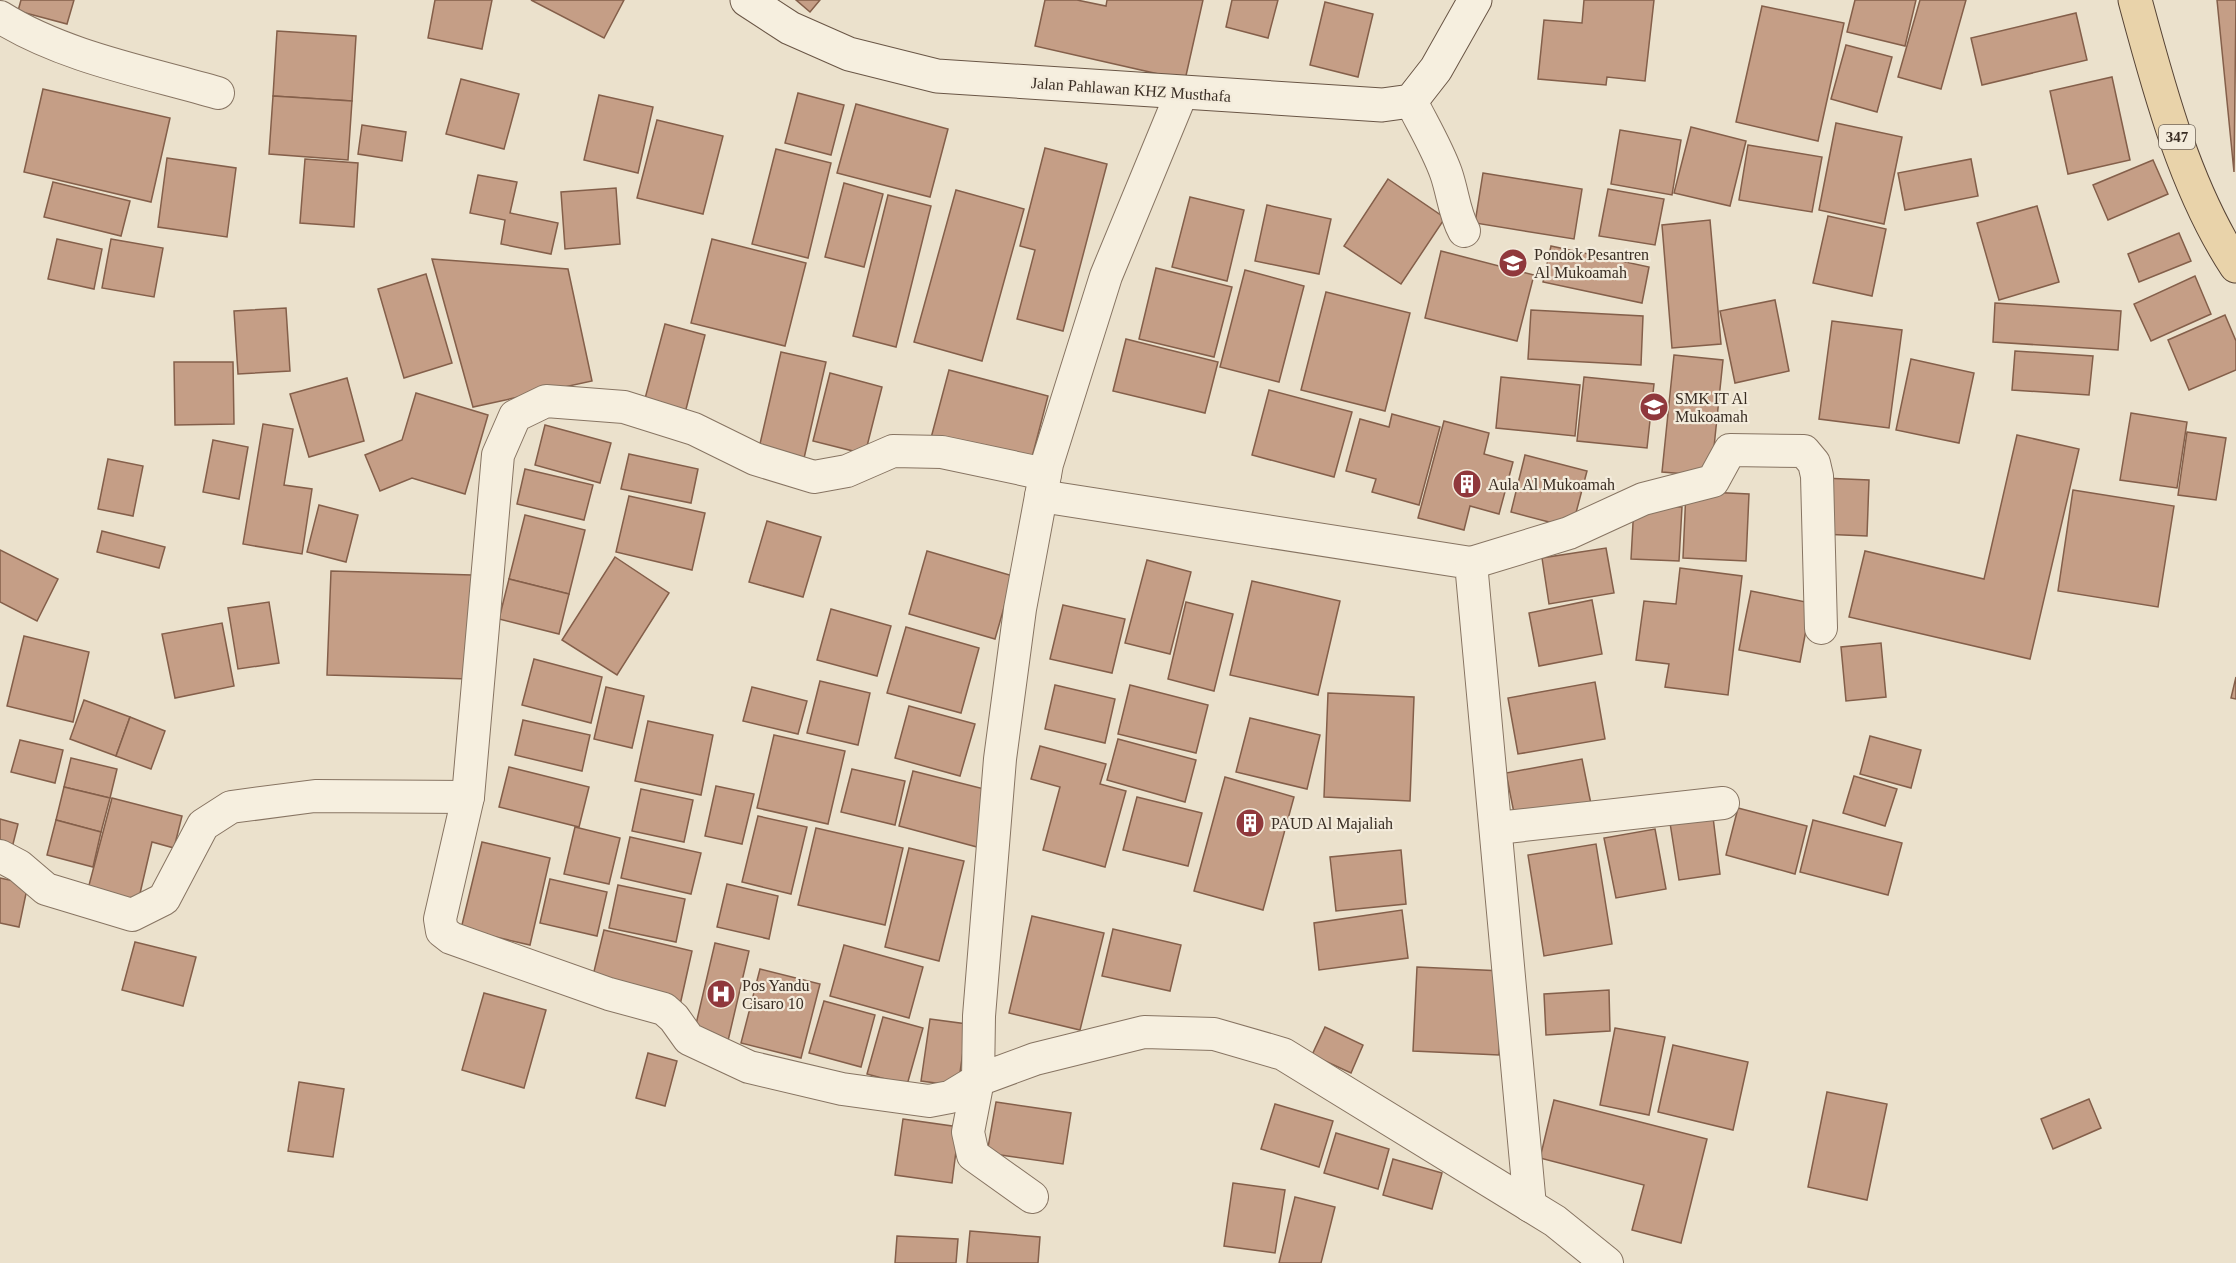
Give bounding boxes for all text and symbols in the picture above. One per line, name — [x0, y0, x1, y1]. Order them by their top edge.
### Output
street label: Jalan Pahlawan KHZ Musthafa — [1030, 74, 1232, 105]
road number: 347 — [2159, 125, 2195, 149]
place label: Pondok Pesantren Al Mukoamah — [1534, 246, 1649, 281]
school or university icon: Pondok Pesantren Al Mukoamah — [1497, 247, 1529, 279]
place label: SMK IT Al Mukoamah — [1675, 390, 1748, 425]
school or university icon: SMK IT Al Mukoamah — [1638, 391, 1670, 423]
building icon: Aula Al Mukoamah — [1451, 468, 1483, 500]
place label: Aula Al Mukoamah — [1488, 476, 1615, 493]
building icon: PAUD Al Majaliah — [1234, 807, 1266, 839]
place label: PAUD Al Majaliah — [1271, 815, 1393, 833]
place label: Pos Yandu Cisaro 10 — [742, 977, 810, 1012]
hospital icon: Pos Yandu Cisaro 10 — [705, 978, 737, 1010]

